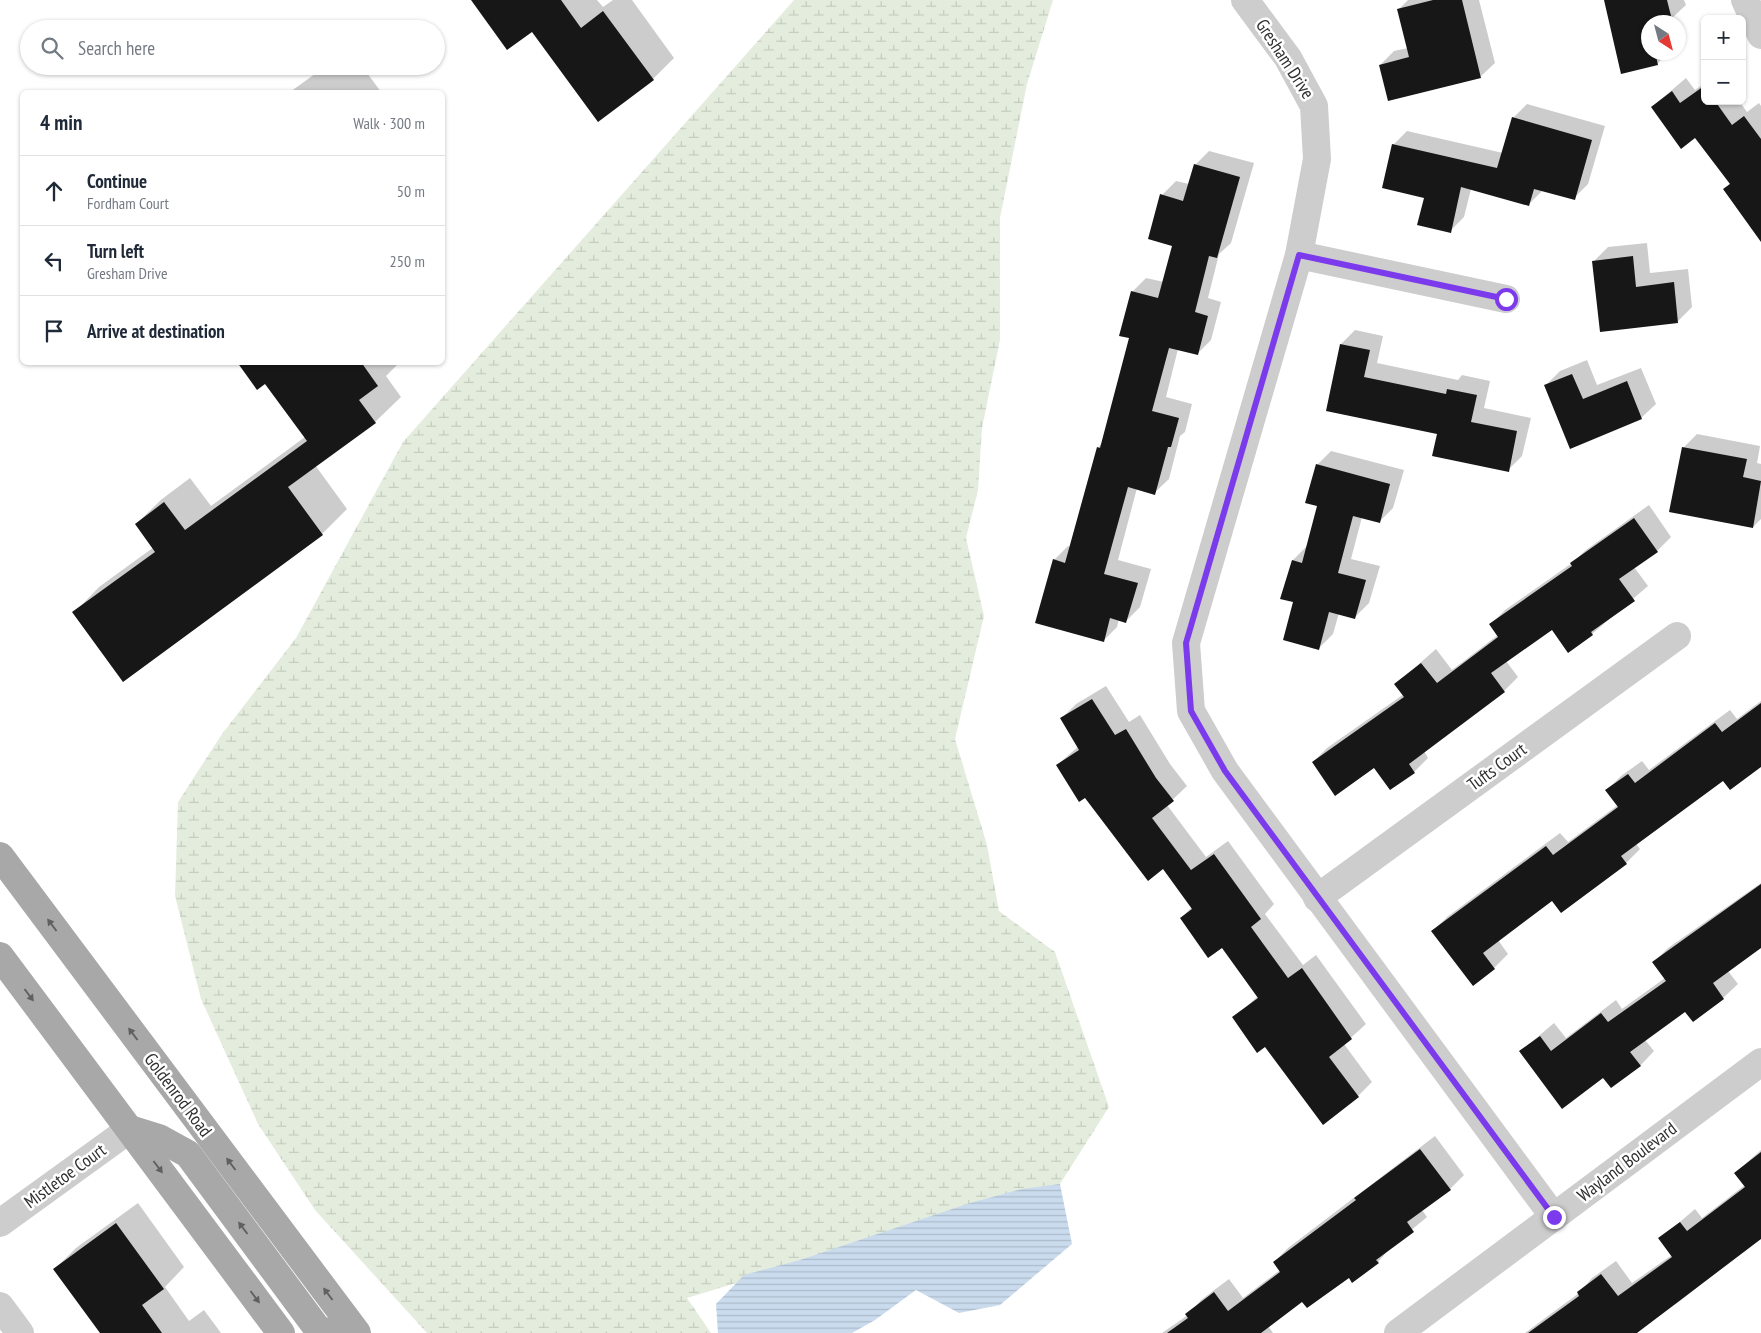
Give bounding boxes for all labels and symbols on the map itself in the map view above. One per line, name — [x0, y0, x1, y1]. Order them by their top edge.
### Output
street label: Gresham Drive — [1251, 14, 1320, 103]
north arrow — [1641, 15, 1686, 60]
route start — [1495, 288, 1518, 311]
street label: Tufts Court — [1463, 738, 1531, 796]
one-way arrow — [46, 919, 57, 932]
one-way arrow — [24, 988, 34, 1002]
one-way arrow — [128, 1027, 138, 1041]
street label: Goldenrod Road — [139, 1048, 217, 1141]
street label: Wayland Boulevard — [1572, 1117, 1681, 1206]
street label: Mistletoe Court — [19, 1138, 110, 1213]
one-way arrow — [225, 1158, 236, 1171]
one-way arrow — [153, 1160, 163, 1174]
route end — [1543, 1206, 1566, 1229]
one-way arrow — [237, 1222, 248, 1235]
one-way arrow — [323, 1287, 333, 1301]
one-way arrow — [250, 1291, 260, 1304]

